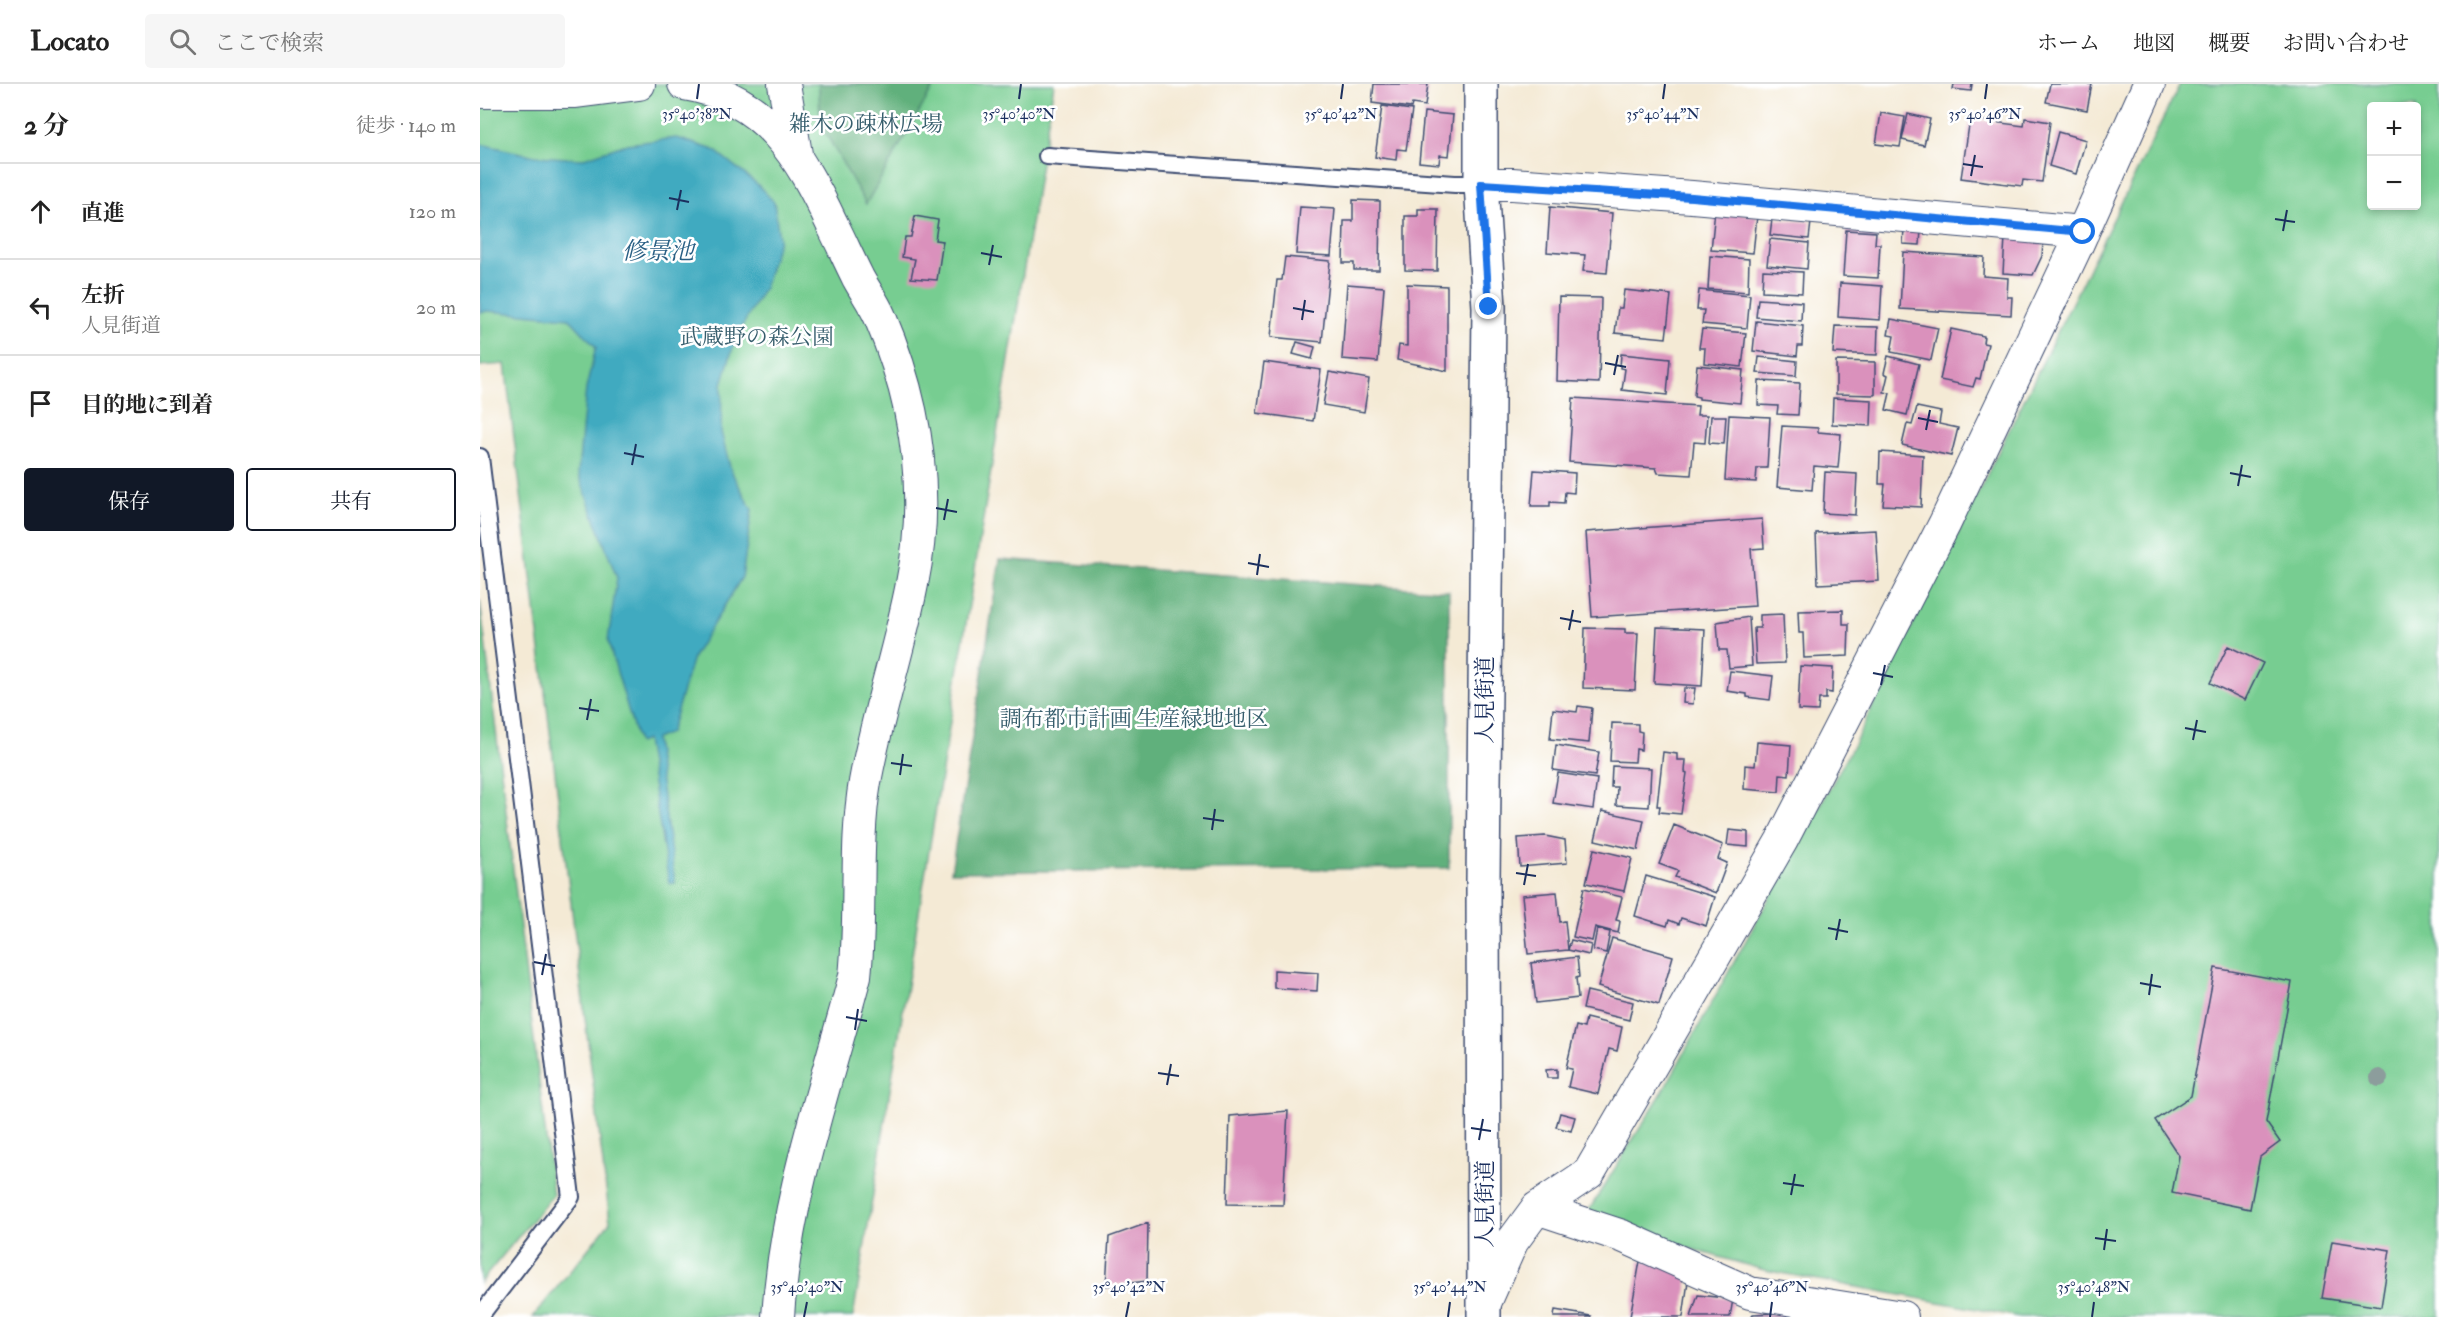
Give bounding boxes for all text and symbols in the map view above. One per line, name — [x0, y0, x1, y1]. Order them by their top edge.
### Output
search box — [145, 14, 565, 68]
text: Locato — [30, 24, 109, 59]
icon: search — [166, 25, 199, 58]
text: ここで検索 — [214, 29, 324, 57]
text: ホーム — [2037, 30, 2100, 57]
text: 地図 — [2133, 30, 2175, 57]
text: 概要 — [2208, 30, 2250, 57]
text: お問い合わせ — [2283, 30, 2409, 57]
map controls — [2367, 102, 2421, 210]
button: + — [2367, 102, 2421, 156]
text: 35°40'38"N — [662, 105, 733, 124]
text: 35°40'40"N — [982, 105, 1056, 124]
text: 35°40'42"N — [1305, 105, 1378, 124]
text: 35°40'44"N — [1626, 105, 1700, 124]
text: 35°40'46"N — [1949, 105, 2022, 124]
text: 2 分 — [24, 110, 69, 142]
park label: 雑木の疎林広場 — [789, 110, 943, 138]
text: 徒歩 · 140 m — [356, 113, 456, 138]
button: − — [2367, 156, 2421, 210]
icon: ahead — [24, 195, 57, 228]
text: 直進 — [81, 199, 125, 227]
text: 120 m — [409, 199, 456, 224]
route start — [2069, 218, 2095, 244]
water label: 修景池 — [622, 236, 697, 267]
text: 左折 — [81, 281, 125, 309]
icon: left — [24, 291, 57, 324]
route end — [1475, 293, 1501, 319]
text: 20 m — [416, 295, 456, 320]
text: 人見街道 — [81, 313, 161, 338]
park label: 武蔵野の森公園 — [680, 323, 834, 351]
icon: arrive — [24, 387, 57, 420]
text: 目的地に到着 — [81, 391, 213, 419]
button: 保存 — [24, 468, 234, 531]
button: 共有 — [246, 468, 456, 531]
street label: 人見街道 — [1471, 656, 1499, 744]
park label: 調布都市計画 生産緑地地区 — [1000, 705, 1268, 733]
street label: 人見街道 — [1471, 1160, 1499, 1248]
text: 35°40'40"N — [770, 1278, 844, 1297]
text: 35°40'42"N — [1093, 1278, 1166, 1297]
text: 35°40'44"N — [1413, 1278, 1487, 1297]
text: 35°40'46"N — [1736, 1278, 1809, 1297]
text: 35°40'48"N — [2058, 1278, 2131, 1297]

